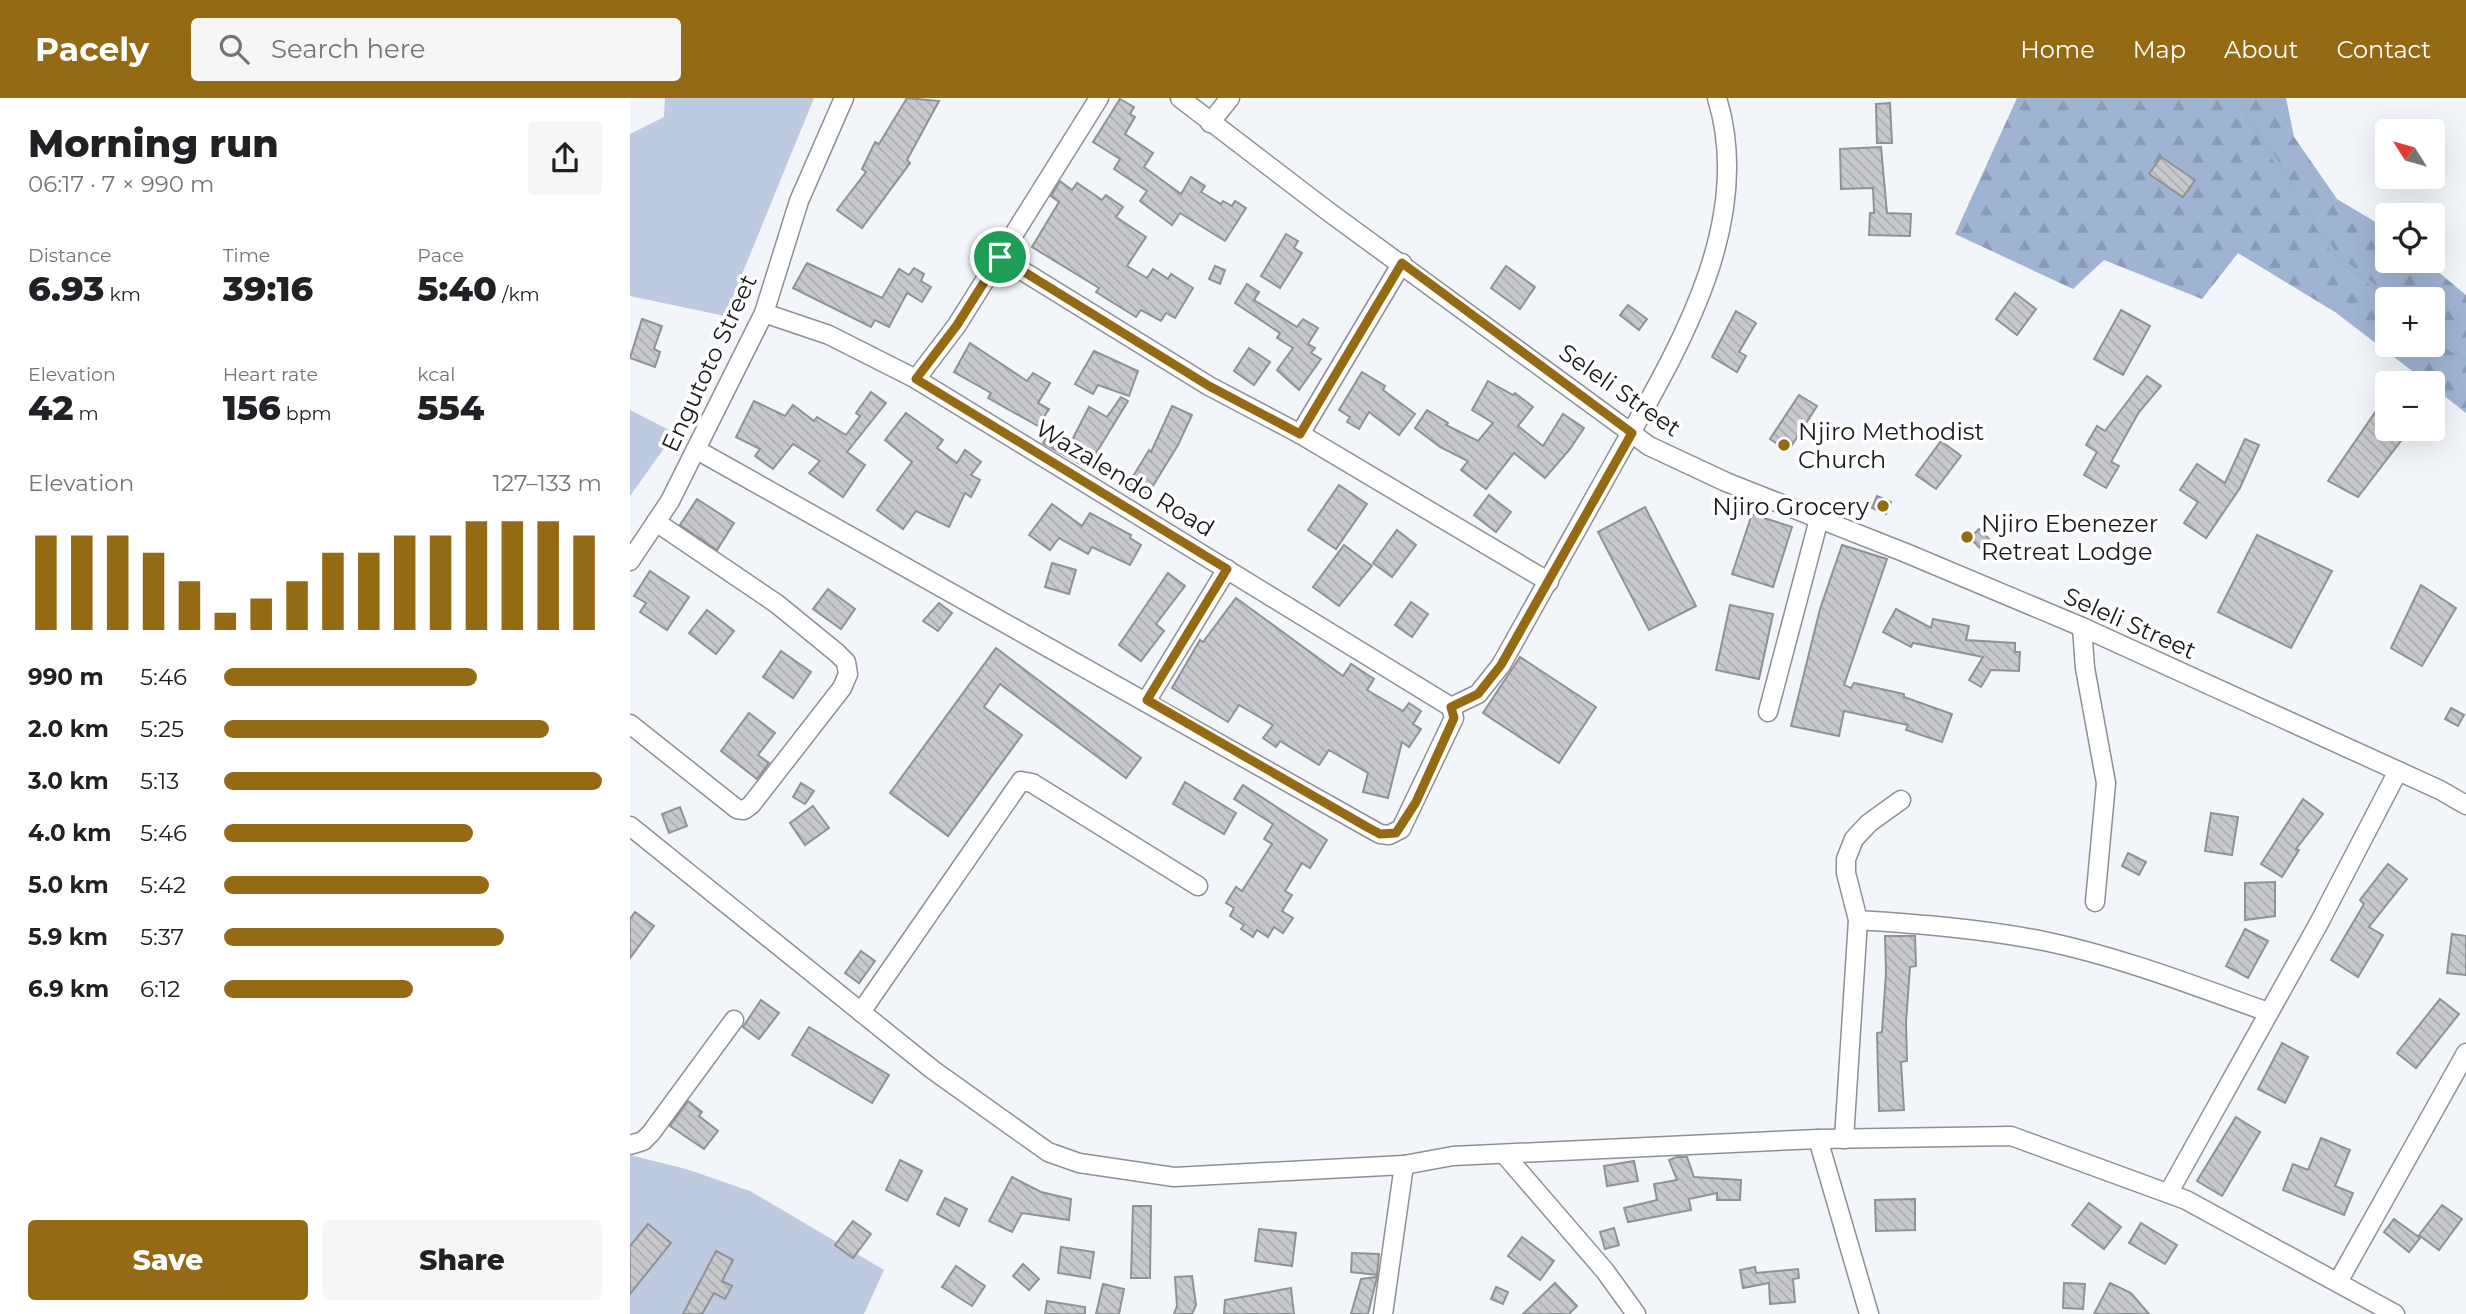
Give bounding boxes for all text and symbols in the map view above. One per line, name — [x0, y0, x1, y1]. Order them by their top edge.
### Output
search box — [191, 18, 681, 81]
text: Pacely — [35, 29, 149, 69]
icon: search — [215, 30, 253, 68]
text: Search here — [271, 33, 426, 65]
text: Home — [2020, 35, 2095, 64]
text: Map — [2133, 35, 2186, 64]
text: About — [2224, 35, 2298, 64]
text: Contact — [2336, 35, 2431, 64]
north arrow — [2375, 119, 2445, 189]
map controls — [2375, 119, 2445, 441]
text: Morning run — [28, 120, 279, 167]
button: share — [528, 121, 602, 195]
text: 06:17 · 7 × 990 m — [28, 170, 214, 198]
button: locate — [2375, 203, 2445, 273]
pin — [970, 227, 1030, 287]
icon: arrive — [981, 238, 1019, 276]
text: Distance — [28, 244, 111, 267]
text: Time — [223, 244, 270, 267]
text: Pace — [417, 244, 464, 267]
text: 6.93 — [28, 267, 104, 310]
text: 39:16 — [223, 267, 313, 310]
text: 5:40 — [417, 267, 497, 310]
street label: Engutoto Street — [655, 269, 763, 456]
text: km — [104, 283, 141, 306]
text: /km — [497, 283, 540, 306]
button: + — [2375, 287, 2445, 357]
street label: Seleli Street — [1554, 337, 1687, 443]
text: Elevation — [28, 363, 116, 386]
text: Heart rate — [223, 363, 318, 386]
text: kcal — [417, 363, 455, 386]
button: − — [2375, 371, 2445, 441]
text: 42 — [28, 386, 73, 429]
text: 156 — [223, 386, 281, 429]
text: 554 — [417, 386, 484, 429]
text: m — [73, 402, 99, 425]
text: bpm — [281, 402, 332, 425]
street label: Wazalendo Road — [1030, 413, 1220, 543]
place label: Njiro Methodist Church — [1798, 417, 1985, 474]
marker: Njiro Methodist Church — [1776, 437, 1792, 453]
text: Elevation — [28, 469, 134, 497]
text: 127–133 m — [493, 469, 602, 497]
place label: Njiro Grocery — [1712, 492, 1869, 521]
marker: Njiro Grocery — [1875, 498, 1891, 514]
place label: Njiro Ebenezer Retreat Lodge — [1981, 509, 2158, 566]
marker: Njiro Ebenezer Retreat Lodge — [1959, 529, 1975, 545]
street label: Seleli Street — [2059, 581, 2201, 665]
text: 990 m — [28, 663, 104, 691]
text: 5:46 — [140, 663, 187, 691]
text: 2.0 km — [28, 715, 109, 743]
text: 5:25 — [140, 715, 184, 743]
text: 3.0 km — [28, 767, 109, 795]
text: 5:13 — [140, 767, 179, 795]
text: 4.0 km — [28, 819, 111, 847]
text: 5:46 — [140, 819, 187, 847]
text: 5.0 km — [28, 871, 109, 899]
text: 5:42 — [140, 871, 186, 899]
text: 5.9 km — [28, 923, 108, 951]
text: 5:37 — [140, 923, 184, 951]
text: 6.9 km — [28, 975, 109, 1003]
text: 6:12 — [140, 975, 180, 1003]
button: Save — [28, 1220, 308, 1300]
button: Share — [322, 1220, 602, 1300]

